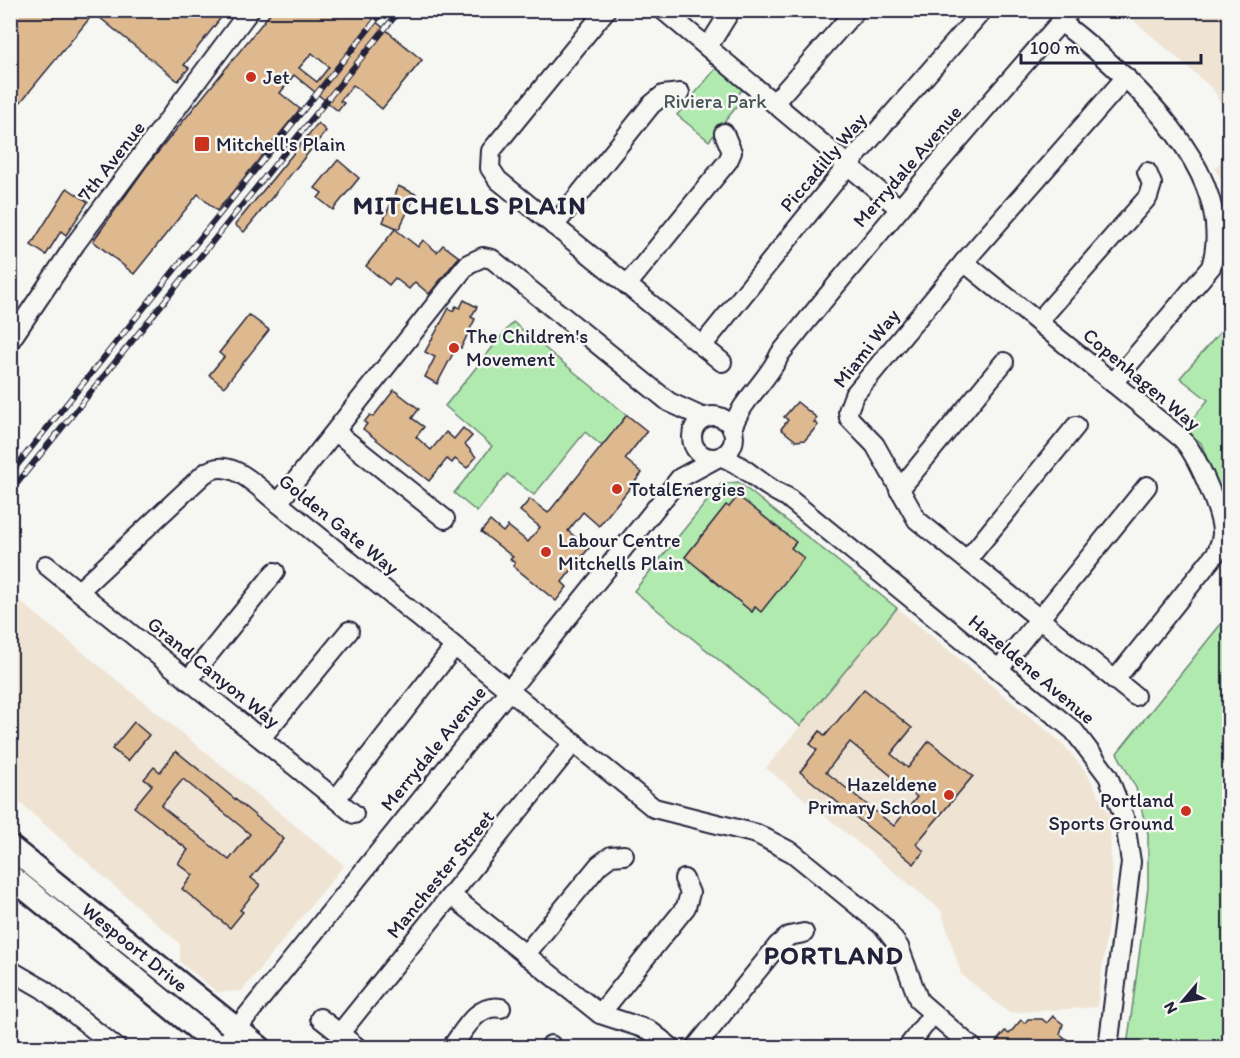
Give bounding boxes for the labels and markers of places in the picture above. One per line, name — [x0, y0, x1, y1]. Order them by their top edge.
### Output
place label: Jet — [263, 65, 290, 89]
marker: Jet — [244, 70, 258, 84]
place label: Mitchell's Plain — [216, 132, 346, 156]
marker: Mitchell's Plain — [193, 135, 211, 153]
place label: The Children's Movement — [466, 324, 588, 371]
marker: The Children's Movement — [447, 341, 461, 355]
place label: TotalEnergies — [629, 477, 745, 501]
marker: TotalEnergies — [610, 482, 624, 496]
place label: Labour Centre Mitchells Plain — [558, 528, 684, 575]
marker: Labour Centre Mitchells Plain — [539, 545, 553, 559]
place label: Hazeldene Primary School — [808, 772, 937, 819]
marker: Hazeldene Primary School — [942, 788, 956, 802]
place label: Portland Sports Ground — [1049, 788, 1174, 835]
marker: Portland Sports Ground — [1179, 804, 1193, 818]

